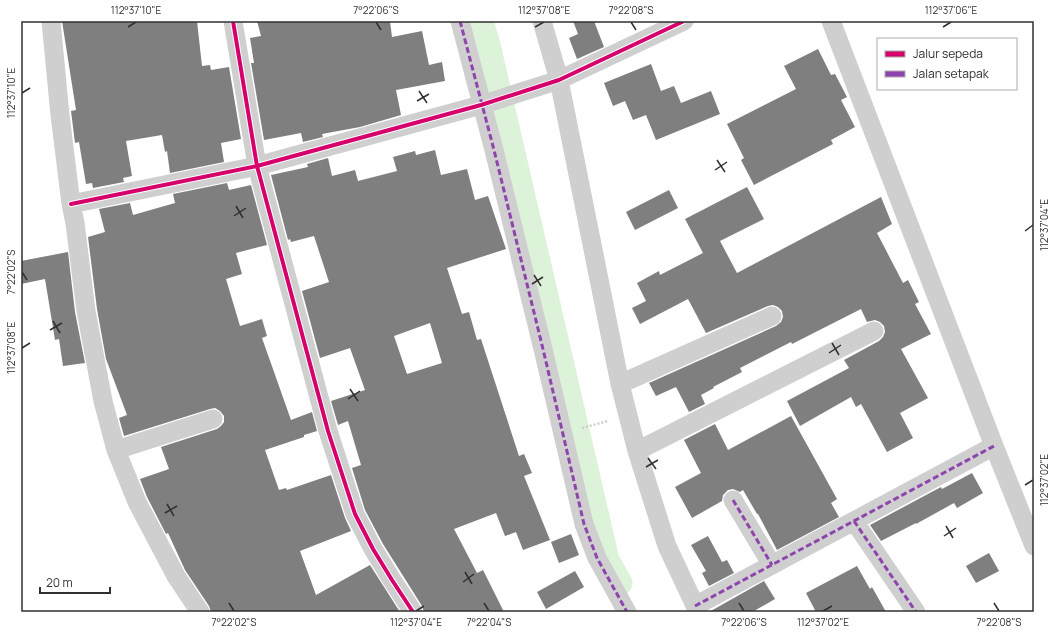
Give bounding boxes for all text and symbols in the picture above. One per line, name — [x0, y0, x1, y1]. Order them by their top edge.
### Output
text: 112°37'10"E — [111, 3, 161, 17]
text: 7°22'06"S — [353, 3, 399, 17]
text: 112°37'08"E — [518, 3, 570, 17]
text: 7°22'08"S — [608, 3, 654, 17]
text: 112°37'06"E — [925, 3, 978, 17]
legend — [877, 38, 1017, 90]
text: Jalur sepeda — [913, 45, 983, 62]
text: Jalan setapak — [913, 65, 990, 82]
text: 112°37'10"E — [4, 68, 18, 118]
text: 112°37'04"E — [1037, 199, 1051, 251]
text: 7°22'02"S — [4, 250, 18, 294]
text: 112°37'08"E — [4, 322, 18, 374]
text: 112°37'02"E — [1037, 454, 1051, 506]
scale bar — [40, 569, 110, 595]
text: 20 m — [46, 574, 73, 591]
text: 7°22'02"S — [212, 615, 256, 629]
text: 112°37'04"E — [390, 615, 442, 629]
text: 7°22'04"S — [467, 615, 511, 629]
text: 7°22'06"S — [721, 615, 767, 629]
text: 112°37'02"E — [797, 615, 849, 629]
text: 7°22'08"S — [976, 615, 1022, 629]

